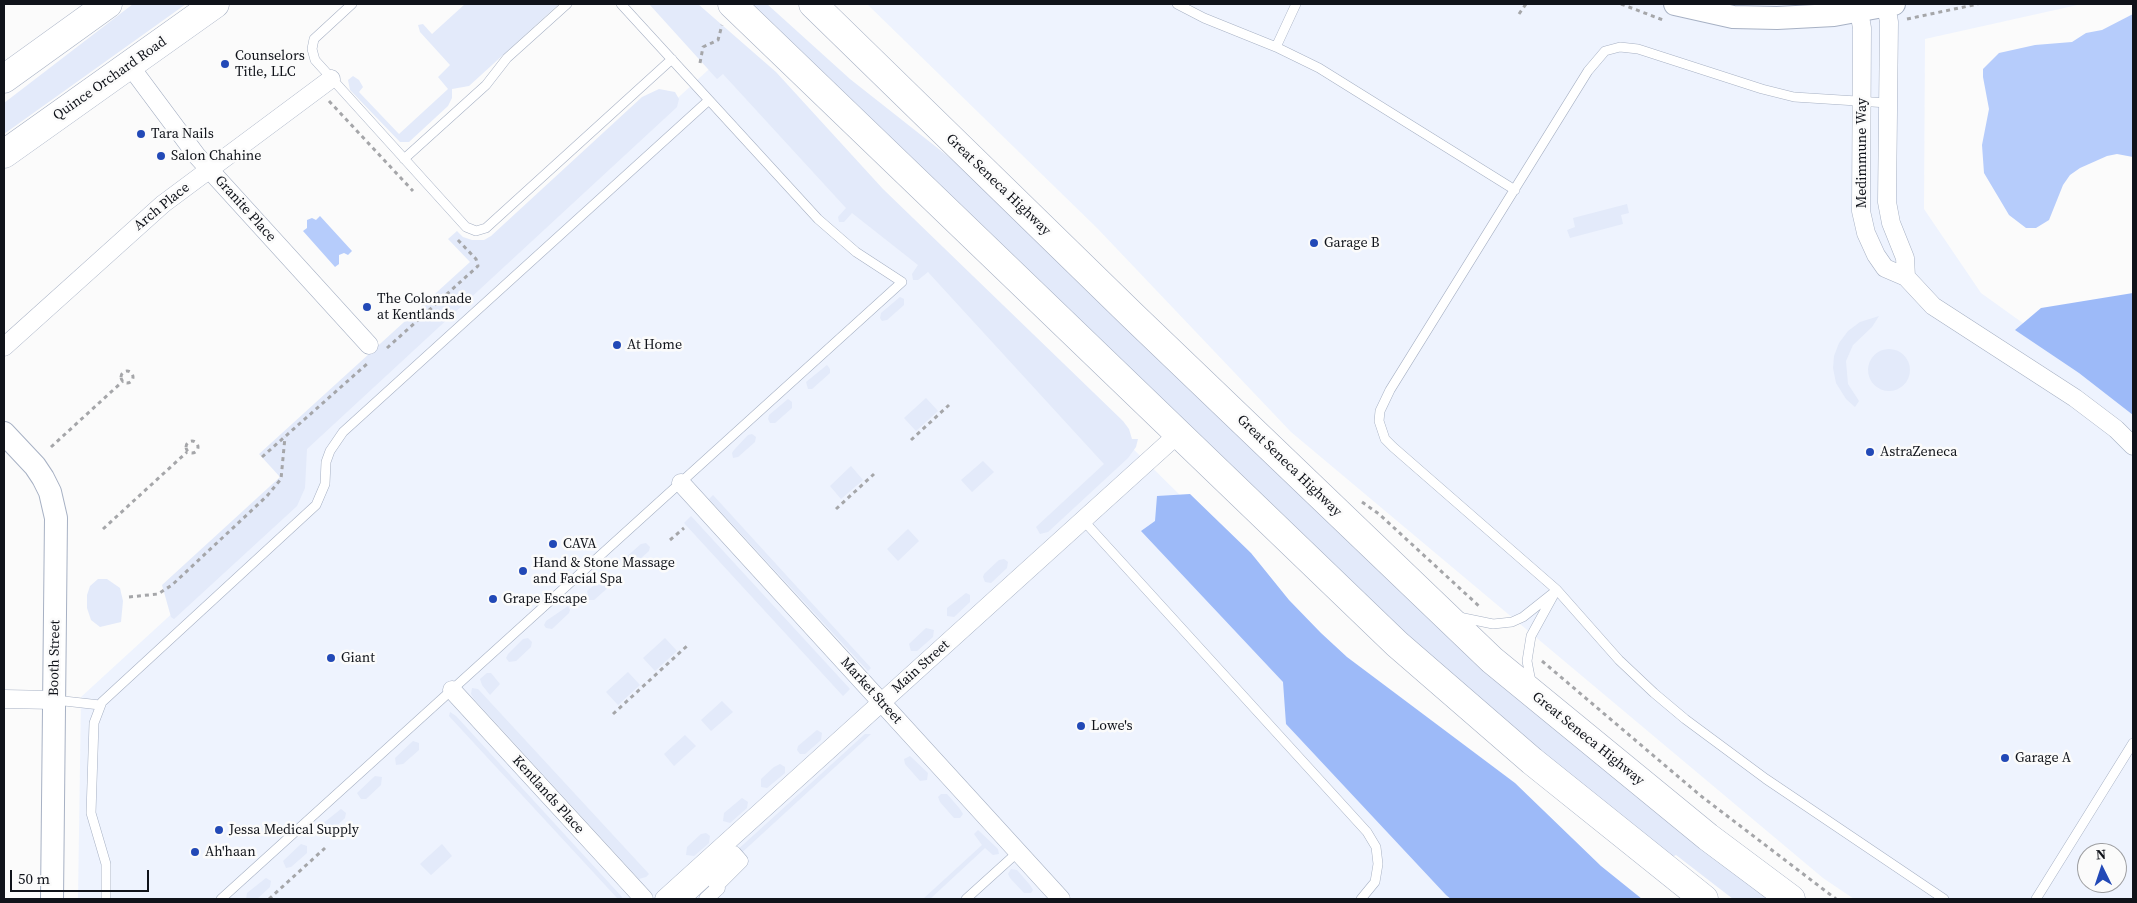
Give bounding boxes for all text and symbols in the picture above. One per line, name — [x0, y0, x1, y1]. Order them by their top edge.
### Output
street label: Quince Orchard Road — [50, 34, 170, 124]
place label: Counselors Title, LLC — [235, 48, 305, 80]
marker: Counselors Title, LLC — [219, 58, 231, 70]
street label: Medimmune Way — [1854, 98, 1870, 208]
place label: Tara Nails — [151, 126, 214, 142]
marker: Tara Nails — [135, 128, 147, 140]
street label: Great Seneca Highway — [942, 131, 1054, 239]
place label: Salon Chahine — [171, 148, 261, 164]
marker: Salon Chahine — [155, 150, 167, 162]
street label: Granite Place — [211, 172, 279, 246]
street label: Arch Place — [131, 179, 193, 235]
place label: Garage B — [1324, 235, 1380, 251]
marker: Garage B — [1308, 237, 1320, 249]
place label: The Colonnade at Kentlands — [377, 291, 472, 324]
marker: The Colonnade at Kentlands — [361, 301, 373, 313]
place label: At Home — [627, 337, 682, 353]
marker: At Home — [611, 339, 623, 351]
street label: Great Seneca Highway — [1233, 412, 1345, 520]
place label: AstraZeneca — [1880, 444, 1957, 460]
marker: AstraZeneca — [1864, 446, 1876, 458]
place label: CAVA — [563, 536, 597, 552]
marker: CAVA — [547, 538, 559, 550]
place label: Hand & Stone Massage and Facial Spa — [533, 555, 675, 588]
marker: Hand & Stone Massage and Facial Spa — [517, 565, 529, 577]
place label: Grape Escape — [503, 591, 587, 607]
marker: Grape Escape — [487, 593, 499, 605]
street label: Booth Street — [46, 620, 64, 696]
street label: Main Street — [889, 637, 953, 697]
place label: Giant — [341, 650, 375, 666]
marker: Giant — [325, 652, 337, 664]
street label: Market Street — [837, 654, 905, 728]
street label: Great Seneca Highway — [1529, 689, 1647, 789]
place label: Lowe's — [1091, 718, 1133, 734]
marker: Lowe's — [1075, 720, 1087, 732]
place label: Garage A — [2015, 750, 2071, 766]
street label: Kentlands Place — [509, 752, 587, 838]
marker: Garage A — [1999, 752, 2011, 764]
place label: Jessa Medical Supply — [229, 822, 359, 838]
marker: Jessa Medical Supply — [213, 824, 225, 836]
north arrow — [2077, 843, 2127, 893]
place label: Ah'haan — [205, 844, 256, 860]
text: N — [2095, 844, 2107, 864]
marker: Ah'haan — [189, 846, 201, 858]
scale bar — [12, 860, 151, 892]
text: 50 m — [18, 868, 50, 889]

